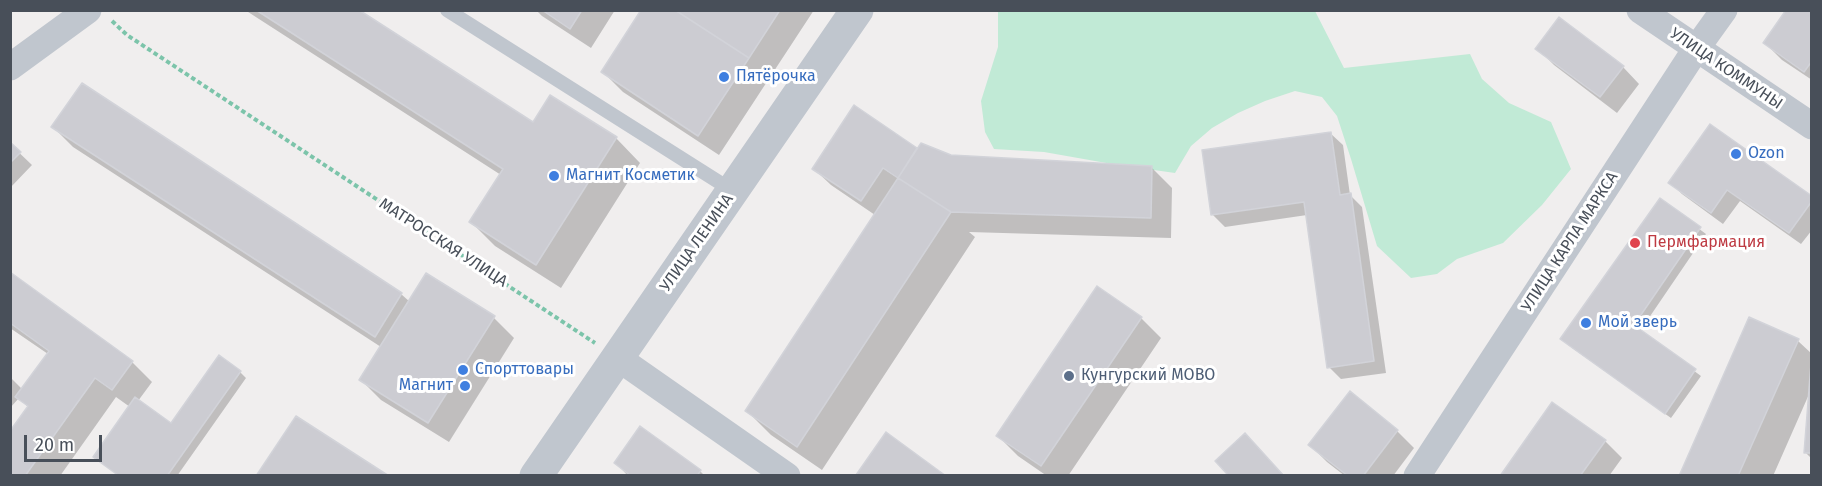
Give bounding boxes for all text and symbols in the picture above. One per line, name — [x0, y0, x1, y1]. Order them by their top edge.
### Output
street label: УЛИЦА КОММУНЫ — [1666, 24, 1786, 114]
place label: Пятёрочка — [736, 67, 816, 87]
marker: Пятёрочка — [717, 70, 731, 84]
place label: Ozon — [1748, 144, 1785, 164]
marker: Ozon — [1729, 147, 1743, 161]
place label: Магнит Косметик — [566, 166, 695, 186]
street label: УЛИЦА КАРЛА МАРКСА — [1518, 168, 1622, 316]
marker: Магнит Косметик — [547, 169, 561, 183]
street label: УЛИЦА ЛЕНИНА — [656, 190, 738, 296]
street label: МАТРОССКАЯ УЛИЦА — [375, 194, 511, 292]
place label: Пермфармация — [1647, 233, 1765, 253]
marker: Пермфармация — [1628, 236, 1642, 250]
place label: Мой зверь — [1598, 313, 1677, 333]
marker: Мой зверь — [1579, 316, 1593, 330]
place label: Спорттовары — [475, 360, 574, 380]
marker: Спорттовары — [456, 363, 470, 377]
place label: Кунгурский МОВО — [1081, 366, 1215, 386]
marker: Кунгурский МОВО — [1062, 369, 1076, 383]
place label: Магнит — [399, 376, 453, 396]
marker: Магнит — [458, 379, 472, 393]
scale bar — [27, 423, 105, 461]
text: 20 m — [35, 434, 74, 456]

